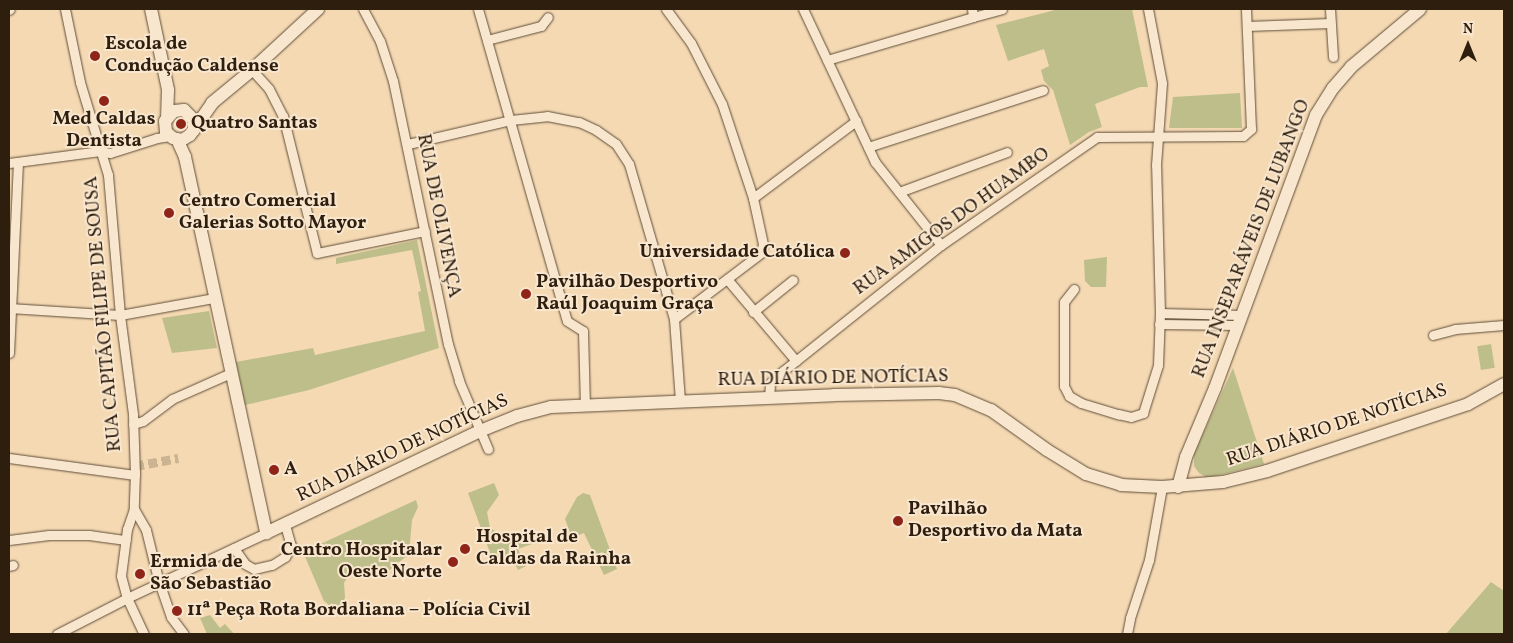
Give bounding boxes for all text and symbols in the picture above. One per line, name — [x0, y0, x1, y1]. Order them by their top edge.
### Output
north arrow — [1443, 20, 1493, 70]
text: N — [1463, 20, 1473, 39]
place label: Escola de Condução Caldense — [105, 34, 279, 78]
marker: Escola de Condução Caldense — [89, 50, 101, 62]
marker: Med Caldas Dentista — [98, 95, 110, 107]
street label: RUA INSEPARÁVEIS DE LUBANGO — [1188, 97, 1316, 381]
place label: Med Caldas Dentista — [53, 109, 155, 153]
place label: Quatro Santas — [191, 113, 317, 135]
marker: Quatro Santas — [175, 118, 187, 130]
street label: RUA DE OLIVENÇA — [411, 132, 465, 300]
street label: RUA AMIGOS DO HUAMBO — [850, 143, 1054, 301]
street label: RUA CAPITÃO FILIPE DE SOUSA — [81, 175, 127, 453]
place label: Centro Comercial Galerias Sotto Mayor — [179, 191, 366, 235]
marker: Centro Comercial Galerias Sotto Mayor — [163, 207, 175, 219]
place label: Universidade Católica — [639, 242, 835, 264]
marker: Universidade Católica — [839, 247, 851, 259]
place label: Pavilhão Desportivo Raúl Joaquim Graça — [536, 272, 718, 316]
marker: Pavilhão Desportivo Raúl Joaquim Graça — [520, 288, 532, 300]
street label: RUA DIÁRIO DE NOTÍCIAS — [717, 366, 949, 392]
street label: RUA DIÁRIO DE NOTÍCIAS — [1224, 379, 1450, 473]
street label: RUA DIÁRIO DE NOTÍCIAS — [294, 390, 512, 508]
place label: A — [284, 459, 298, 481]
marker: A — [268, 464, 280, 476]
place label: Pavilhão Desportivo da Mata — [908, 499, 1083, 543]
marker: Pavilhão Desportivo da Mata — [892, 515, 904, 527]
place label: Hospital de Caldas da Rainha — [476, 527, 631, 571]
place label: Centro Hospitalar Oeste Norte — [281, 540, 442, 584]
marker: Hospital de Caldas da Rainha — [458, 542, 472, 556]
place label: Ermida de São Sebastião — [150, 552, 271, 596]
marker: Centro Hospitalar Oeste Norte — [446, 555, 460, 569]
marker: Ermida de São Sebastião — [134, 568, 146, 580]
place label: 11ª Peça Rota Bordaliana – Polícia Civil — [187, 600, 531, 622]
marker: 11ª Peça Rota Bordaliana – Polícia Civil — [171, 605, 183, 617]

